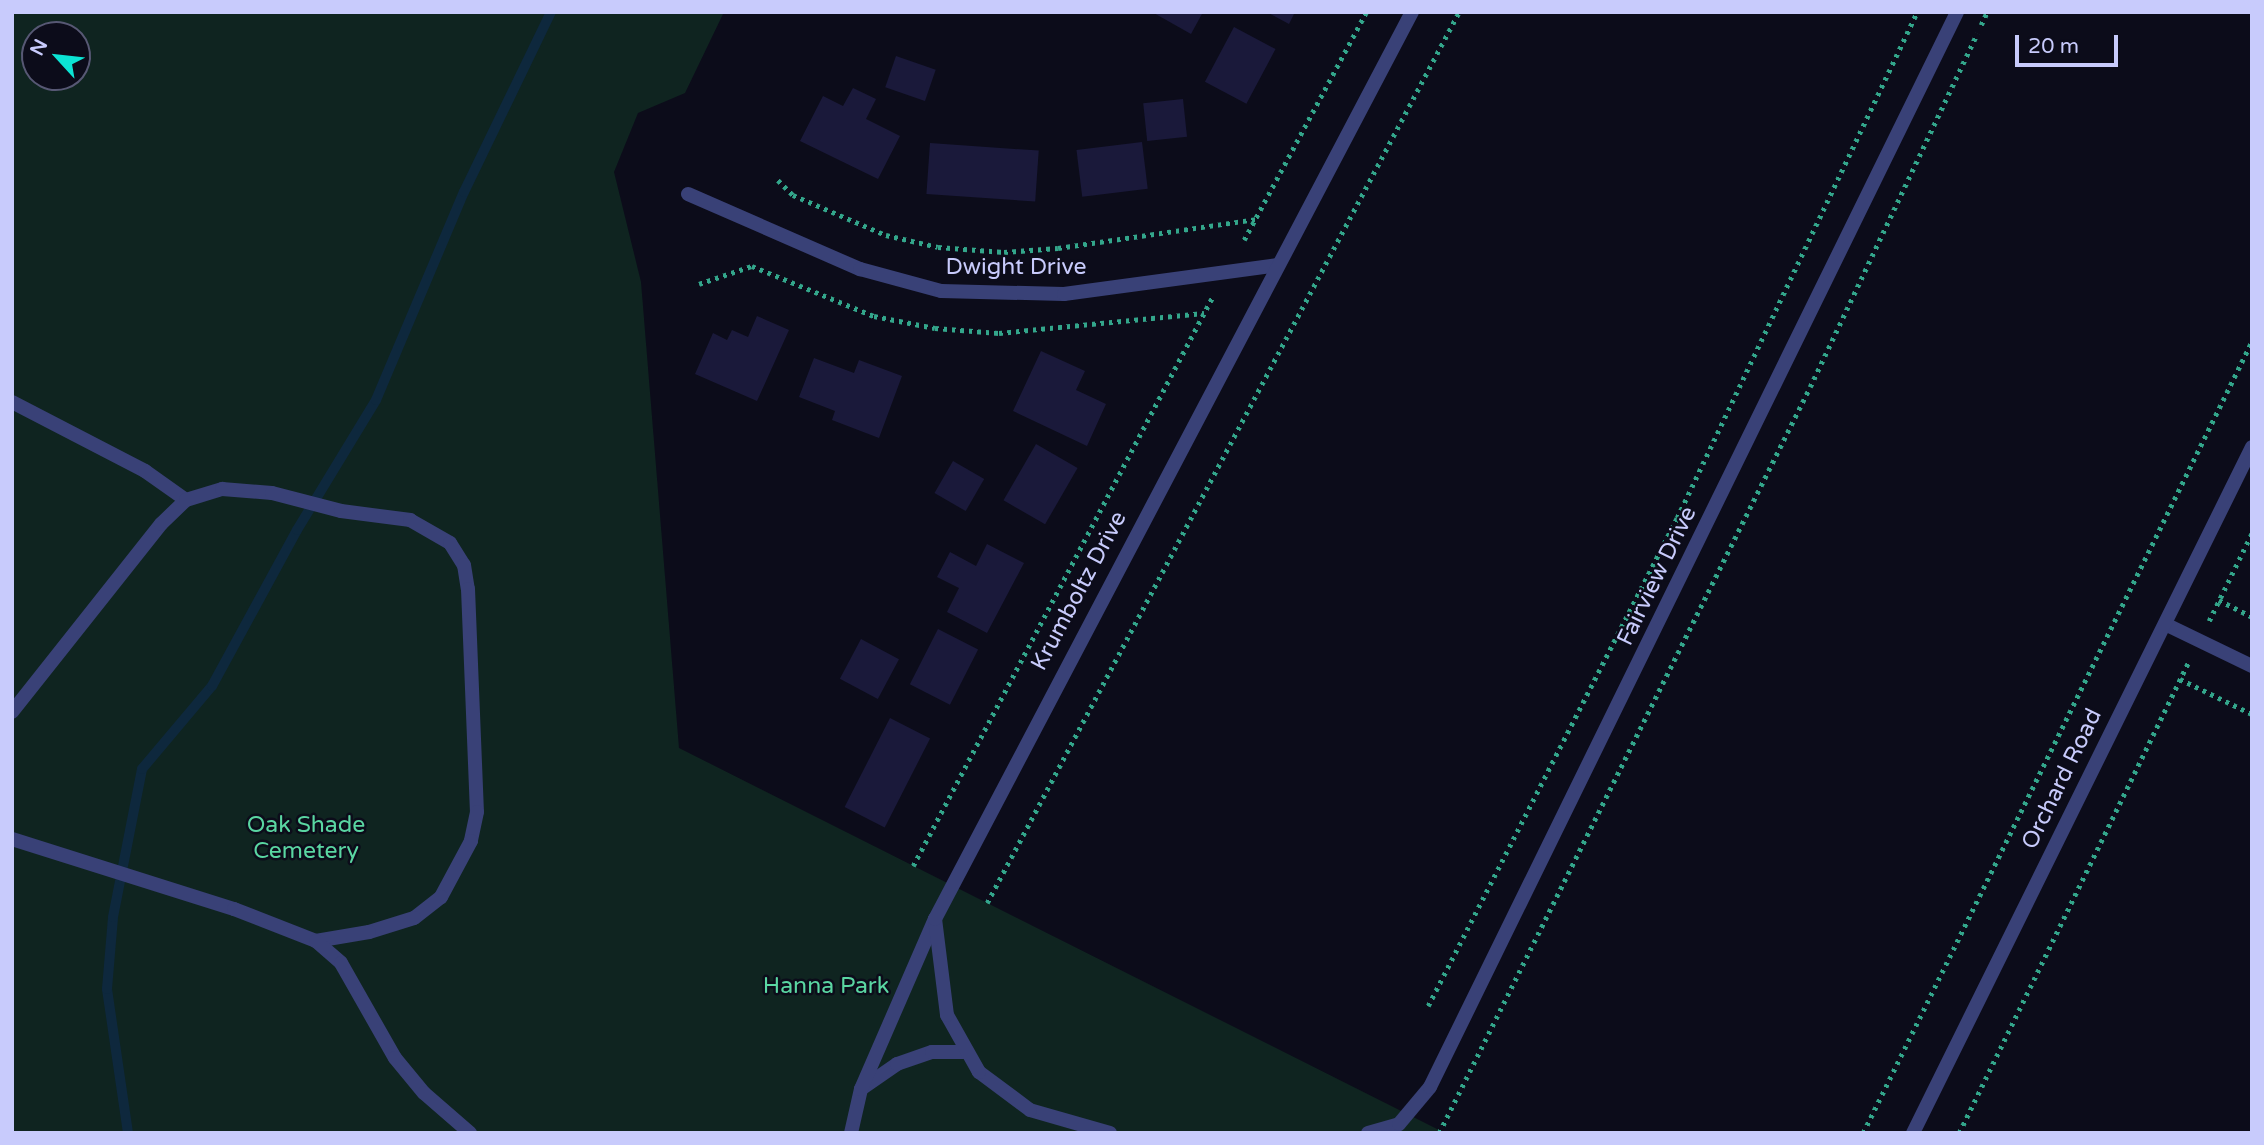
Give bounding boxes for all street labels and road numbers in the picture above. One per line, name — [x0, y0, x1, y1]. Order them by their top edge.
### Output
street label: Dwight Drive — [946, 253, 1086, 281]
street label: Fairview Drive — [1611, 502, 1703, 650]
street label: Krumboltz Drive — [1025, 507, 1133, 675]
street label: Orchard Road — [2016, 704, 2108, 854]

